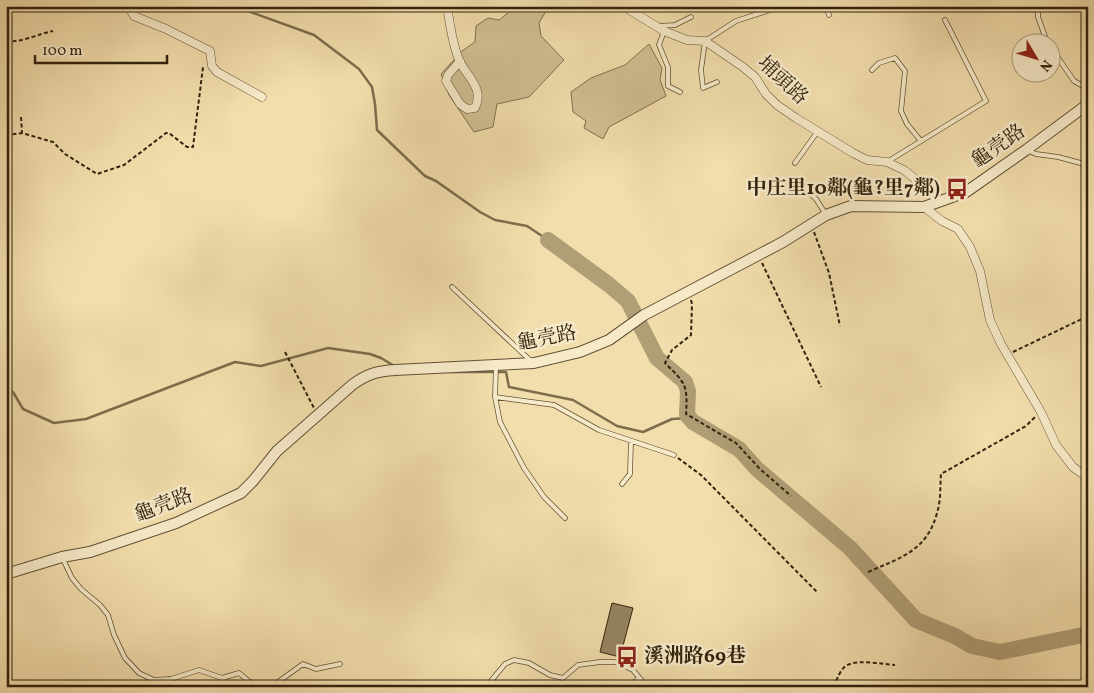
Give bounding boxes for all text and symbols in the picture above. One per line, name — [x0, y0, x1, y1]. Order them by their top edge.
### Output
scale bar — [35, 32, 168, 64]
north arrow — [1012, 32, 1062, 82]
text: 100 m — [42, 41, 82, 62]
street label: 埔頭路 — [751, 50, 813, 112]
text: N — [1034, 55, 1056, 75]
street label: 龜壳路 — [966, 118, 1032, 176]
place label: 中庄里10鄰(龜?里7鄰) — [746, 175, 940, 203]
bus stop icon: 中庄里10鄰(龜?里7鄰) — [944, 176, 970, 202]
street label: 龜壳路 — [515, 320, 579, 358]
street label: 龜壳路 — [131, 482, 197, 530]
place label: 溪洲路69巷 — [644, 643, 746, 671]
bus stop icon: 溪洲路69巷 — [614, 644, 640, 670]

